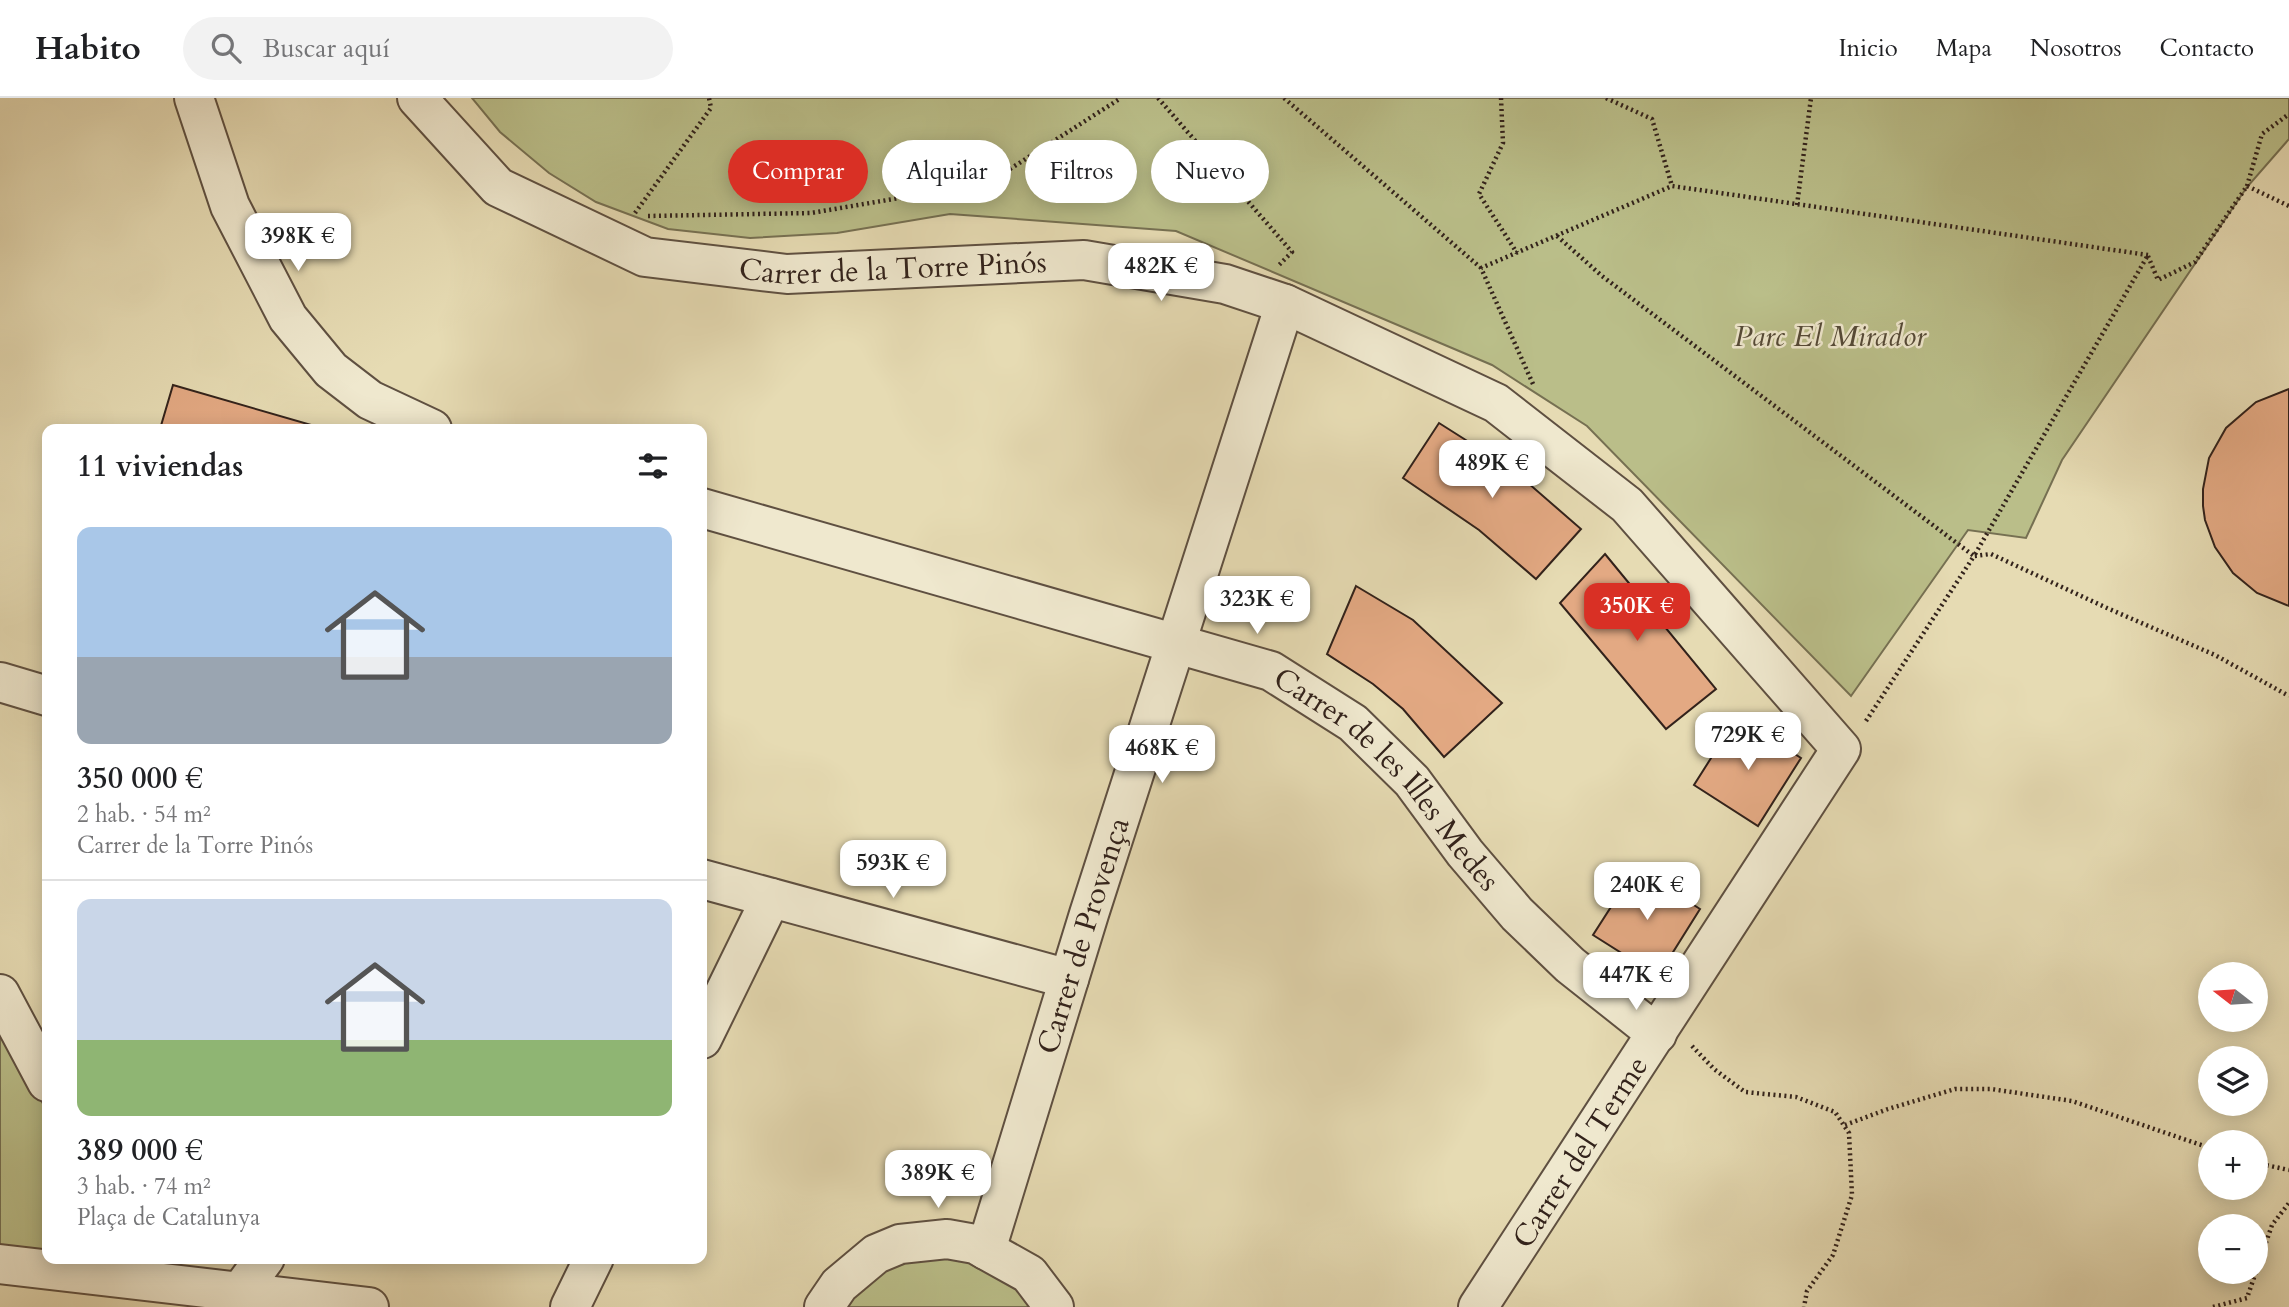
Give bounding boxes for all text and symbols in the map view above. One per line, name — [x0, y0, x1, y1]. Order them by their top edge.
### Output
search box — [183, 17, 673, 80]
text: Habito — [35, 26, 141, 71]
icon: search — [207, 29, 245, 67]
text: Buscar aquí — [263, 31, 390, 66]
text: Inicio — [1838, 32, 1898, 65]
text: Mapa — [1936, 32, 1992, 65]
text: Nosotros — [2030, 32, 2122, 65]
text: Contacto — [2160, 32, 2254, 65]
chip: Comprar — [728, 140, 868, 203]
chip: Alquilar — [882, 140, 1011, 203]
chip: Filtros — [1025, 140, 1137, 203]
chip: Nuevo — [1151, 140, 1269, 203]
pin: 398K € — [241, 214, 355, 273]
text: 398K € — [261, 220, 335, 251]
street label: Carrer de la Torre Pinós — [737, 242, 1048, 295]
pin: 482K € — [1104, 244, 1218, 303]
text: 482K € — [1124, 250, 1198, 281]
park label: Parc El Mirador — [1734, 316, 1927, 357]
pin: 489K € — [1435, 440, 1549, 500]
text: 11 viviendas — [77, 446, 243, 487]
icon: filters — [634, 447, 672, 485]
text: 489K € — [1455, 447, 1529, 478]
icon: home — [312, 572, 438, 698]
pin: 323K € — [1200, 576, 1314, 636]
text: 323K € — [1220, 583, 1294, 614]
pin: 350K € — [1580, 584, 1694, 643]
text: 350K € — [1600, 590, 1674, 621]
street label: Carrer de les Illes Medes — [1266, 658, 1509, 900]
pin: 729K € — [1691, 712, 1805, 772]
text: 729K € — [1711, 719, 1785, 750]
pin: 468K € — [1105, 726, 1219, 785]
text: 468K € — [1125, 732, 1199, 763]
text: 350 000 € — [77, 758, 203, 799]
text: 2 hab. · 54 m² — [77, 799, 211, 830]
street label: Carrer de Provença — [1027, 812, 1140, 1059]
text: Carrer de la Torre Pinós — [77, 830, 313, 861]
pin: 593K € — [836, 840, 950, 900]
text: 593K € — [856, 847, 930, 878]
pin: 240K € — [1590, 862, 1704, 922]
text: 240K € — [1610, 869, 1684, 900]
icon: home — [312, 944, 438, 1070]
pin: 447K € — [1579, 953, 1693, 1012]
text: 447K € — [1599, 959, 1673, 990]
north arrow — [2198, 962, 2268, 1032]
map controls — [2198, 962, 2268, 1284]
button: layers — [2198, 1046, 2268, 1116]
street label: Carrer del Terme — [1503, 1048, 1658, 1256]
text: 389 000 € — [77, 1130, 203, 1171]
button: + — [2198, 1130, 2268, 1200]
pin: 389K € — [881, 1150, 995, 1210]
text: 389K € — [901, 1157, 975, 1188]
text: 3 hab. · 74 m² — [77, 1171, 211, 1202]
text: Plaça de Catalunya — [77, 1202, 260, 1233]
button: − — [2198, 1214, 2268, 1284]

